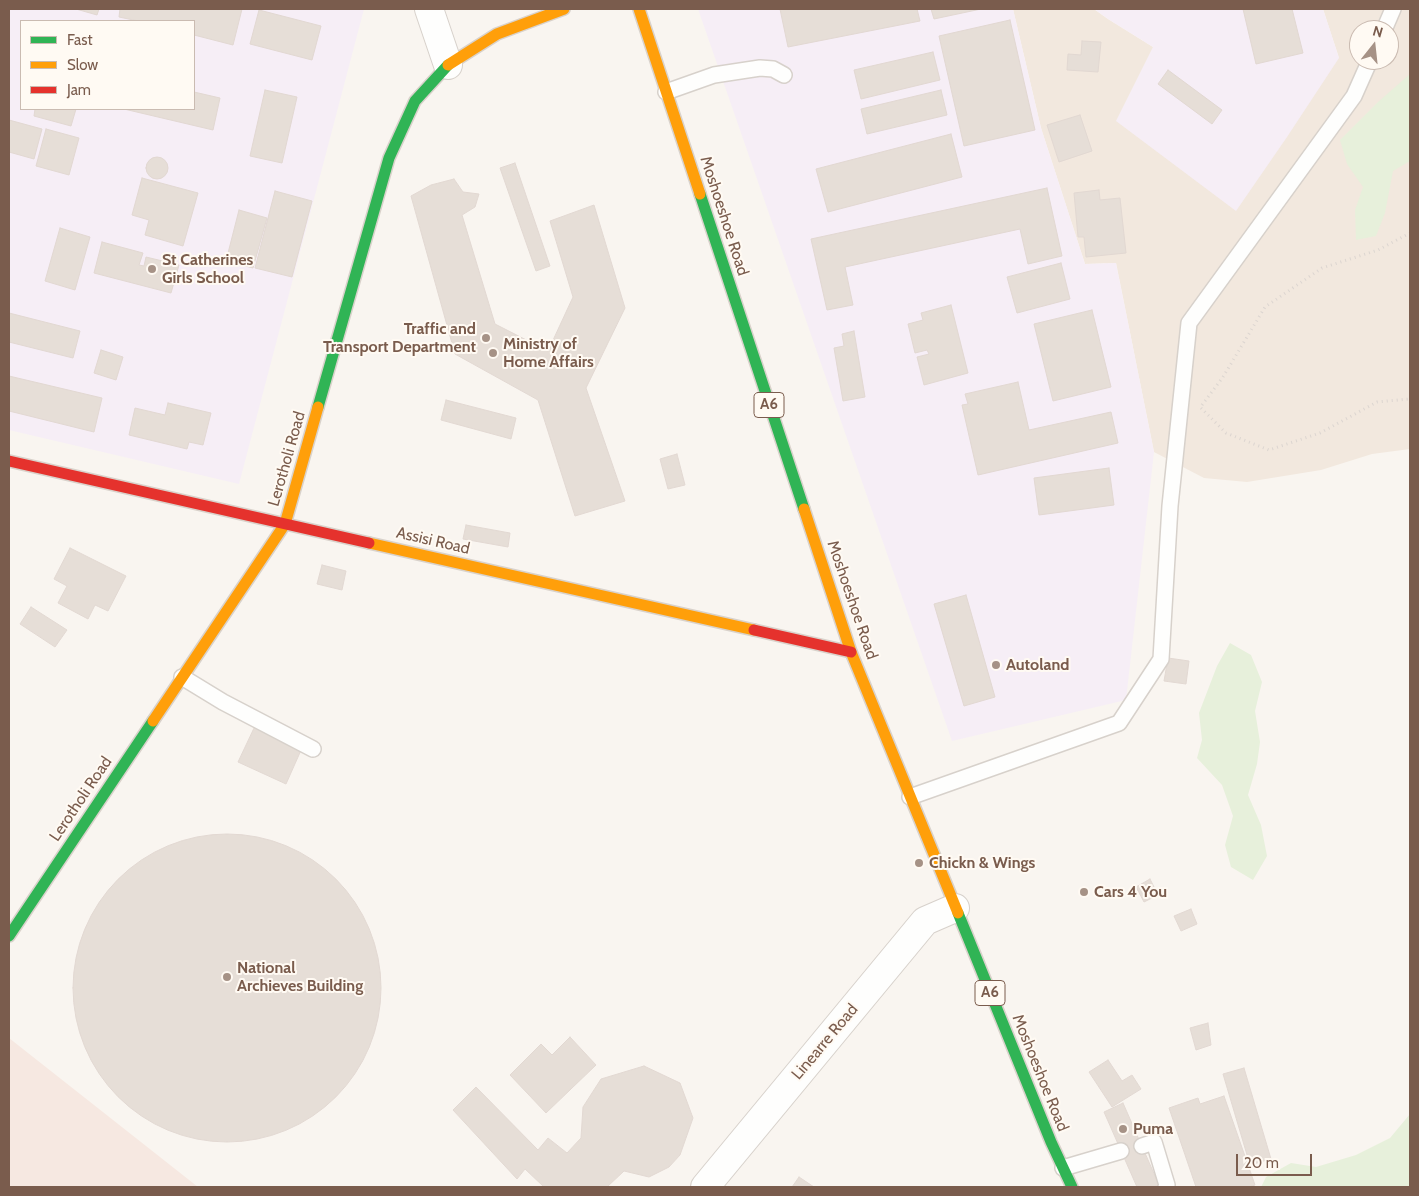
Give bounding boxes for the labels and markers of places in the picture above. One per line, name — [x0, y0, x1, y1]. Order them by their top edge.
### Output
place label: St Catherines Girls School — [162, 250, 253, 288]
marker: St Catherines Girls School — [146, 263, 158, 275]
place label: Traffic and Transport Department — [323, 319, 476, 357]
marker: Traffic and Transport Department — [480, 332, 492, 344]
place label: Ministry of Home Affairs — [503, 334, 594, 372]
marker: Ministry of Home Affairs — [487, 347, 499, 359]
place label: Autoland — [1006, 655, 1069, 675]
marker: Autoland — [990, 659, 1002, 671]
place label: Chickn & Wings — [929, 853, 1035, 873]
marker: Chickn & Wings — [913, 857, 925, 869]
place label: Cars 4 You — [1094, 882, 1167, 902]
marker: Cars 4 You — [1078, 886, 1090, 898]
place label: National Archieves Building — [237, 958, 363, 996]
marker: National Archieves Building — [221, 971, 233, 983]
place label: Puma — [1133, 1119, 1173, 1139]
marker: Puma — [1117, 1123, 1129, 1135]

